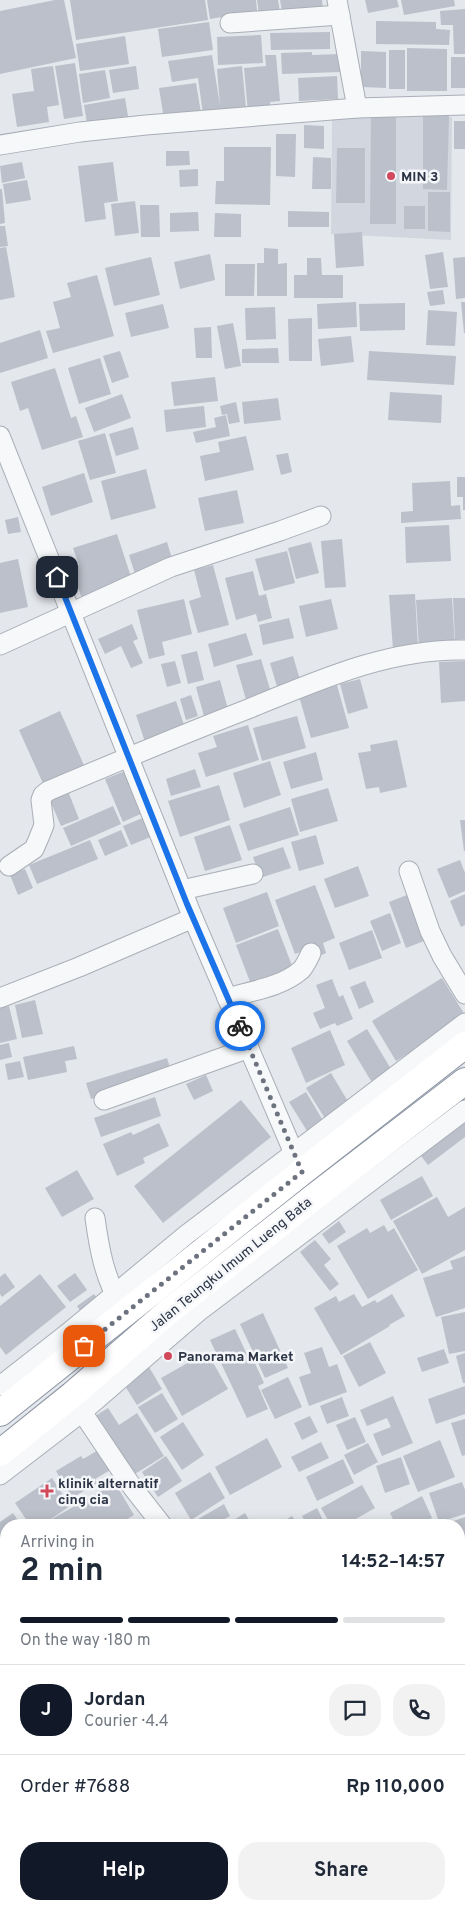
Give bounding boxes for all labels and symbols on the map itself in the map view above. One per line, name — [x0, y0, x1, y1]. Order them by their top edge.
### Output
place label: MIN 3 — [401, 169, 438, 186]
marker: MIN 3 — [385, 170, 397, 182]
pin — [36, 556, 78, 598]
courier — [215, 1001, 265, 1051]
street label: Jalan Teungku Imum Lueng Bata — [146, 1194, 316, 1336]
pin — [63, 1325, 105, 1367]
place label: Panorama Market — [178, 1349, 294, 1366]
marker: Panorama Market — [162, 1350, 174, 1362]
place label: klinik alternatif cing cia — [58, 1476, 158, 1509]
marker: klinik alternatif cing cia — [40, 1484, 54, 1498]

